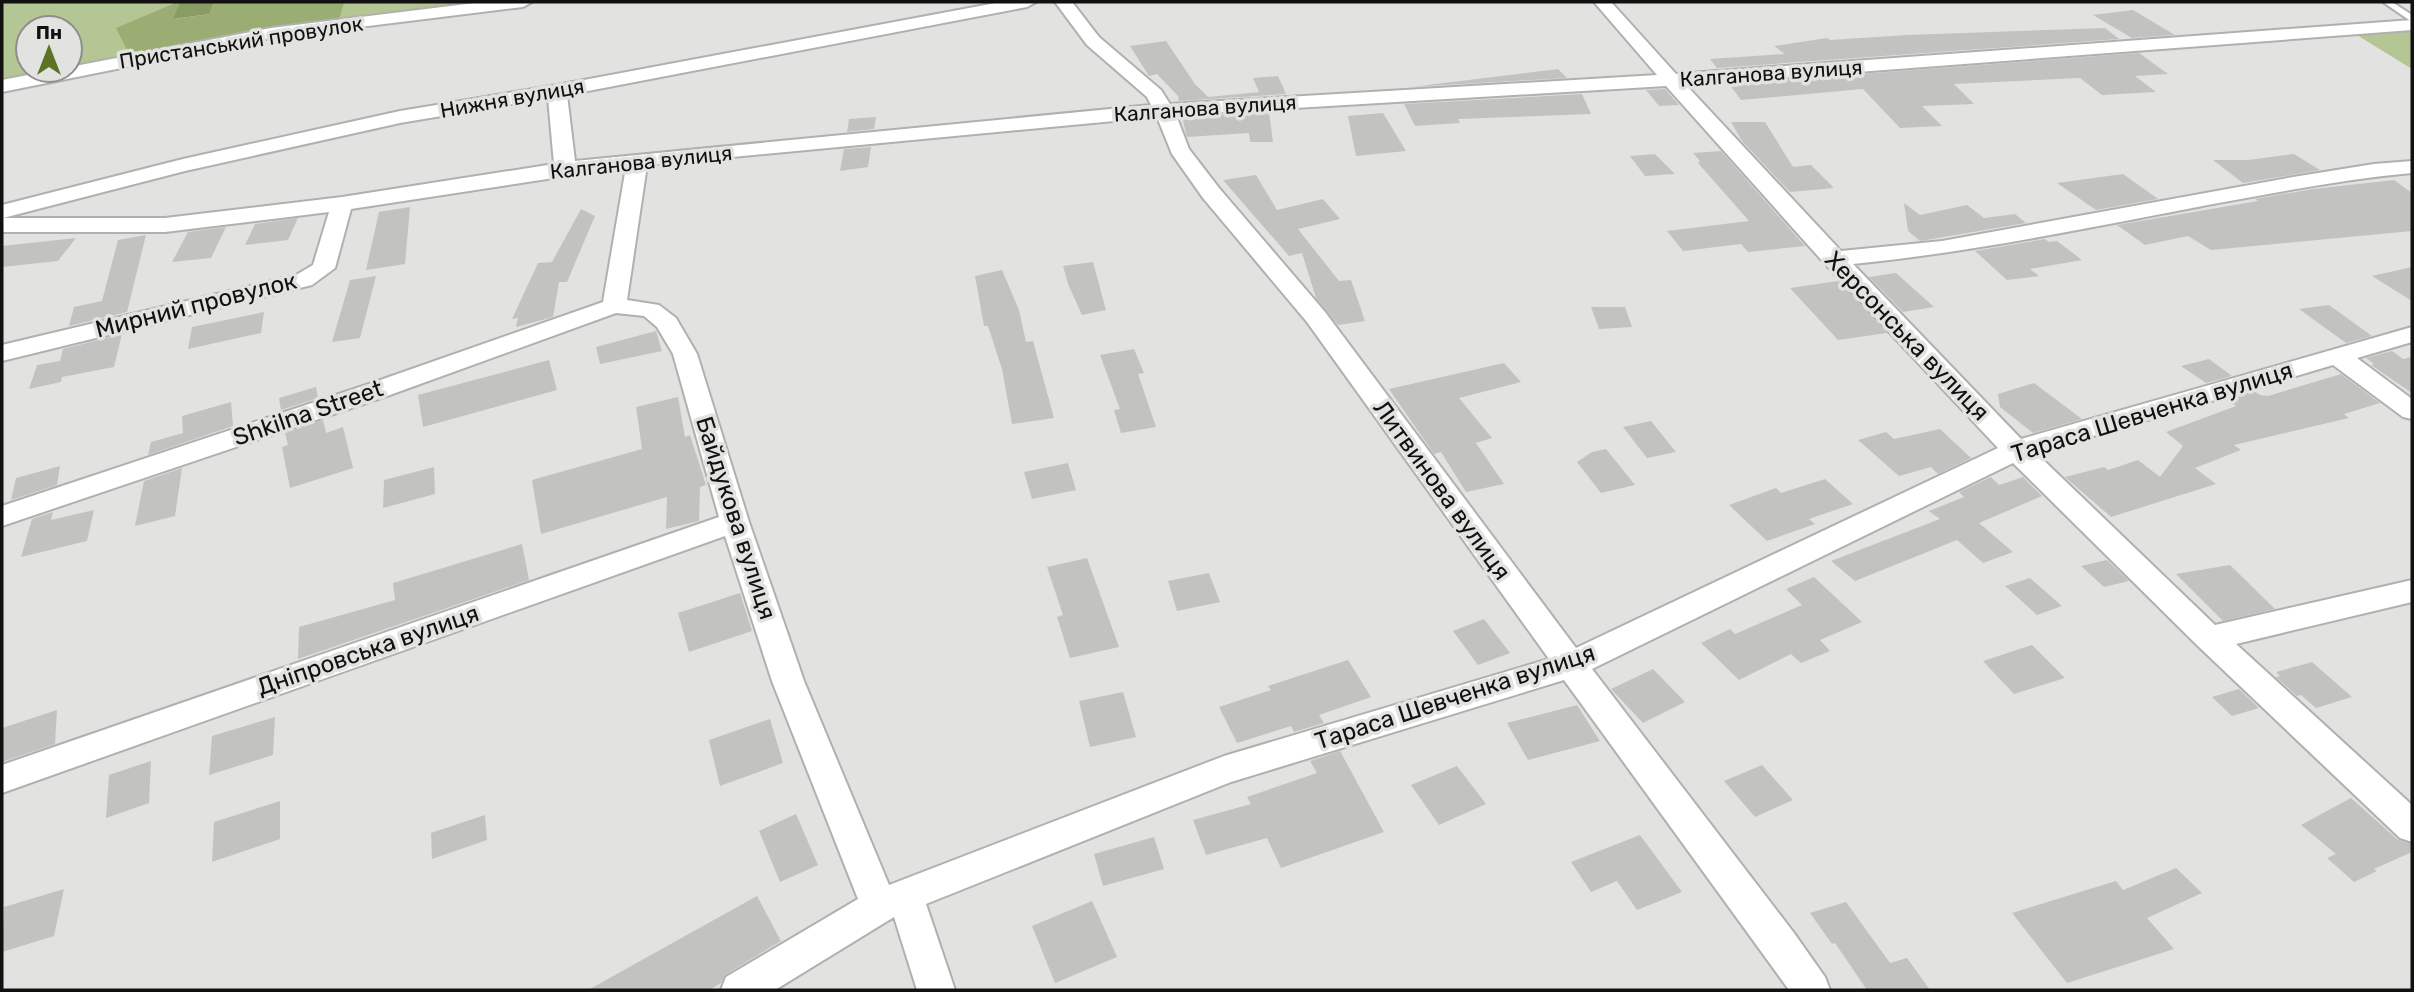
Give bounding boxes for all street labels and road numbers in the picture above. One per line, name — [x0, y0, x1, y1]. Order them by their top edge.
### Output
street label: Пристанський провулок — [117, 10, 365, 74]
street label: Калганова вулиця — [1679, 54, 1863, 92]
street label: Нижня вулиця — [438, 73, 586, 123]
street label: Калганова вулиця — [1113, 89, 1297, 127]
street label: Калганова вулиця — [549, 140, 733, 184]
street label: Херсонська вулиця — [1819, 246, 1995, 426]
street label: Мирний провулок — [92, 266, 300, 344]
street label: Тараса Шевченка вулиця — [2008, 356, 2296, 468]
street label: Shkilna Street — [229, 374, 387, 452]
street label: Литвинова вулиця — [1367, 395, 1517, 585]
street label: Байдукова вулиця — [690, 413, 782, 623]
street label: Дніпровська вулиця — [253, 599, 483, 701]
street label: Тараса Шевченка вулиця — [1312, 638, 1598, 756]

